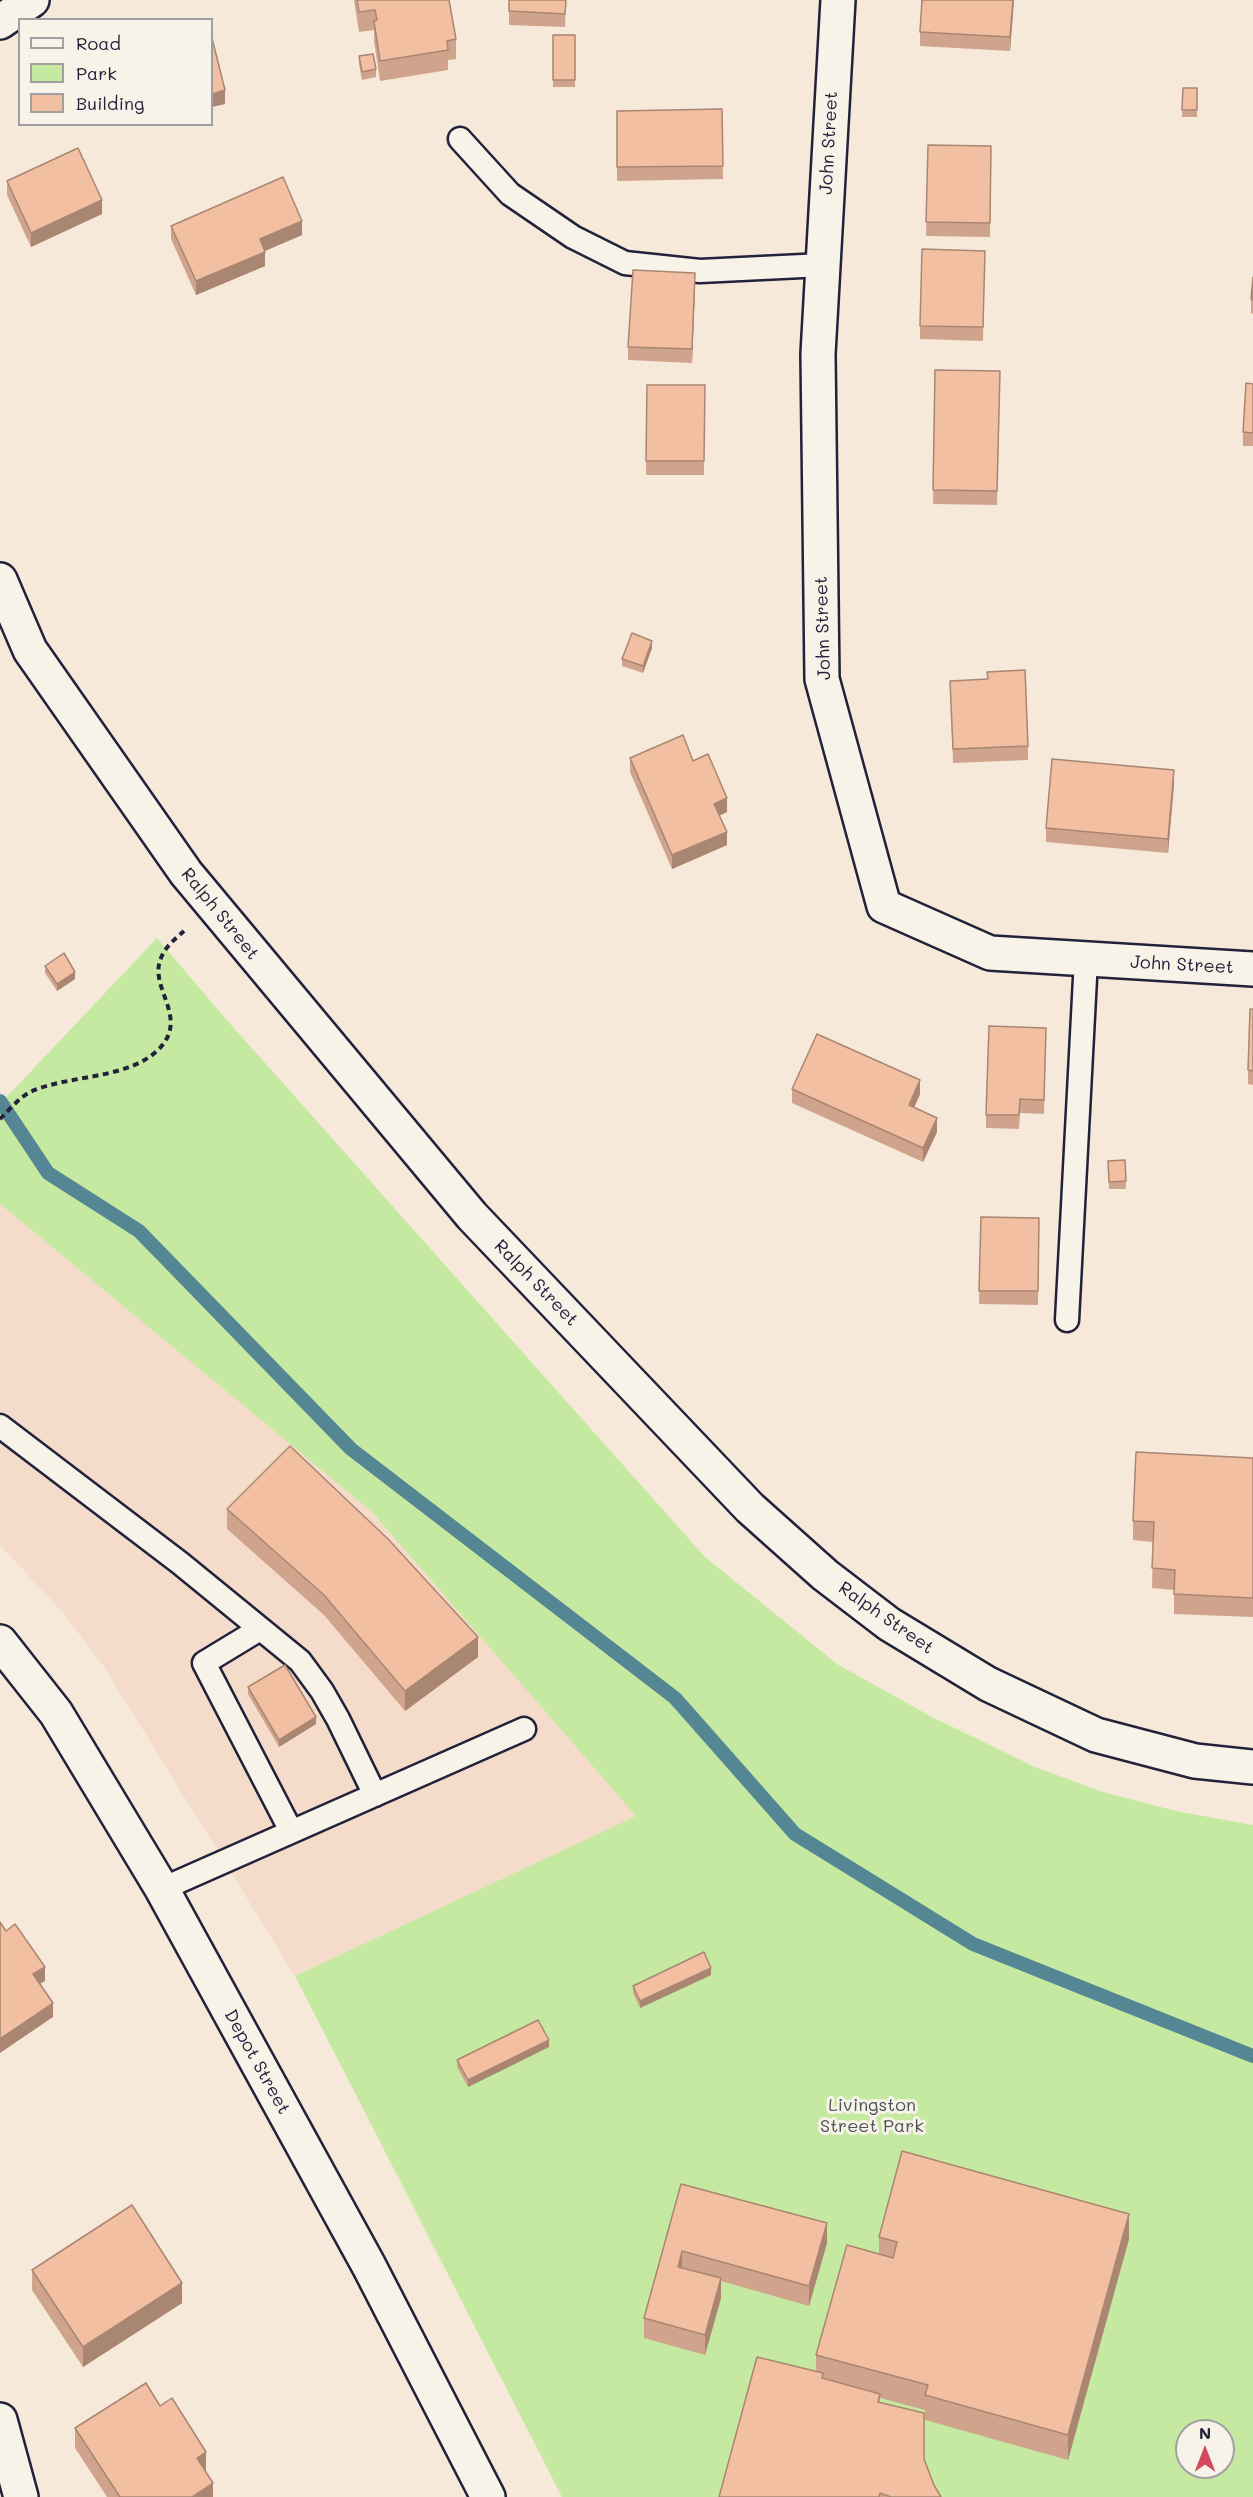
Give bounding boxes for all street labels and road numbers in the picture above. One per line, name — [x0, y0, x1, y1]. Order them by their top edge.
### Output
street label: John Street — [816, 91, 842, 195]
street label: John Street — [810, 576, 836, 680]
street label: Ralph Street — [176, 864, 264, 964]
street label: John Street — [1130, 952, 1234, 978]
street label: Ralph Street — [489, 1235, 583, 1331]
street label: Ralph Street — [834, 1577, 938, 1659]
street label: Depot Street — [219, 2006, 295, 2118]

